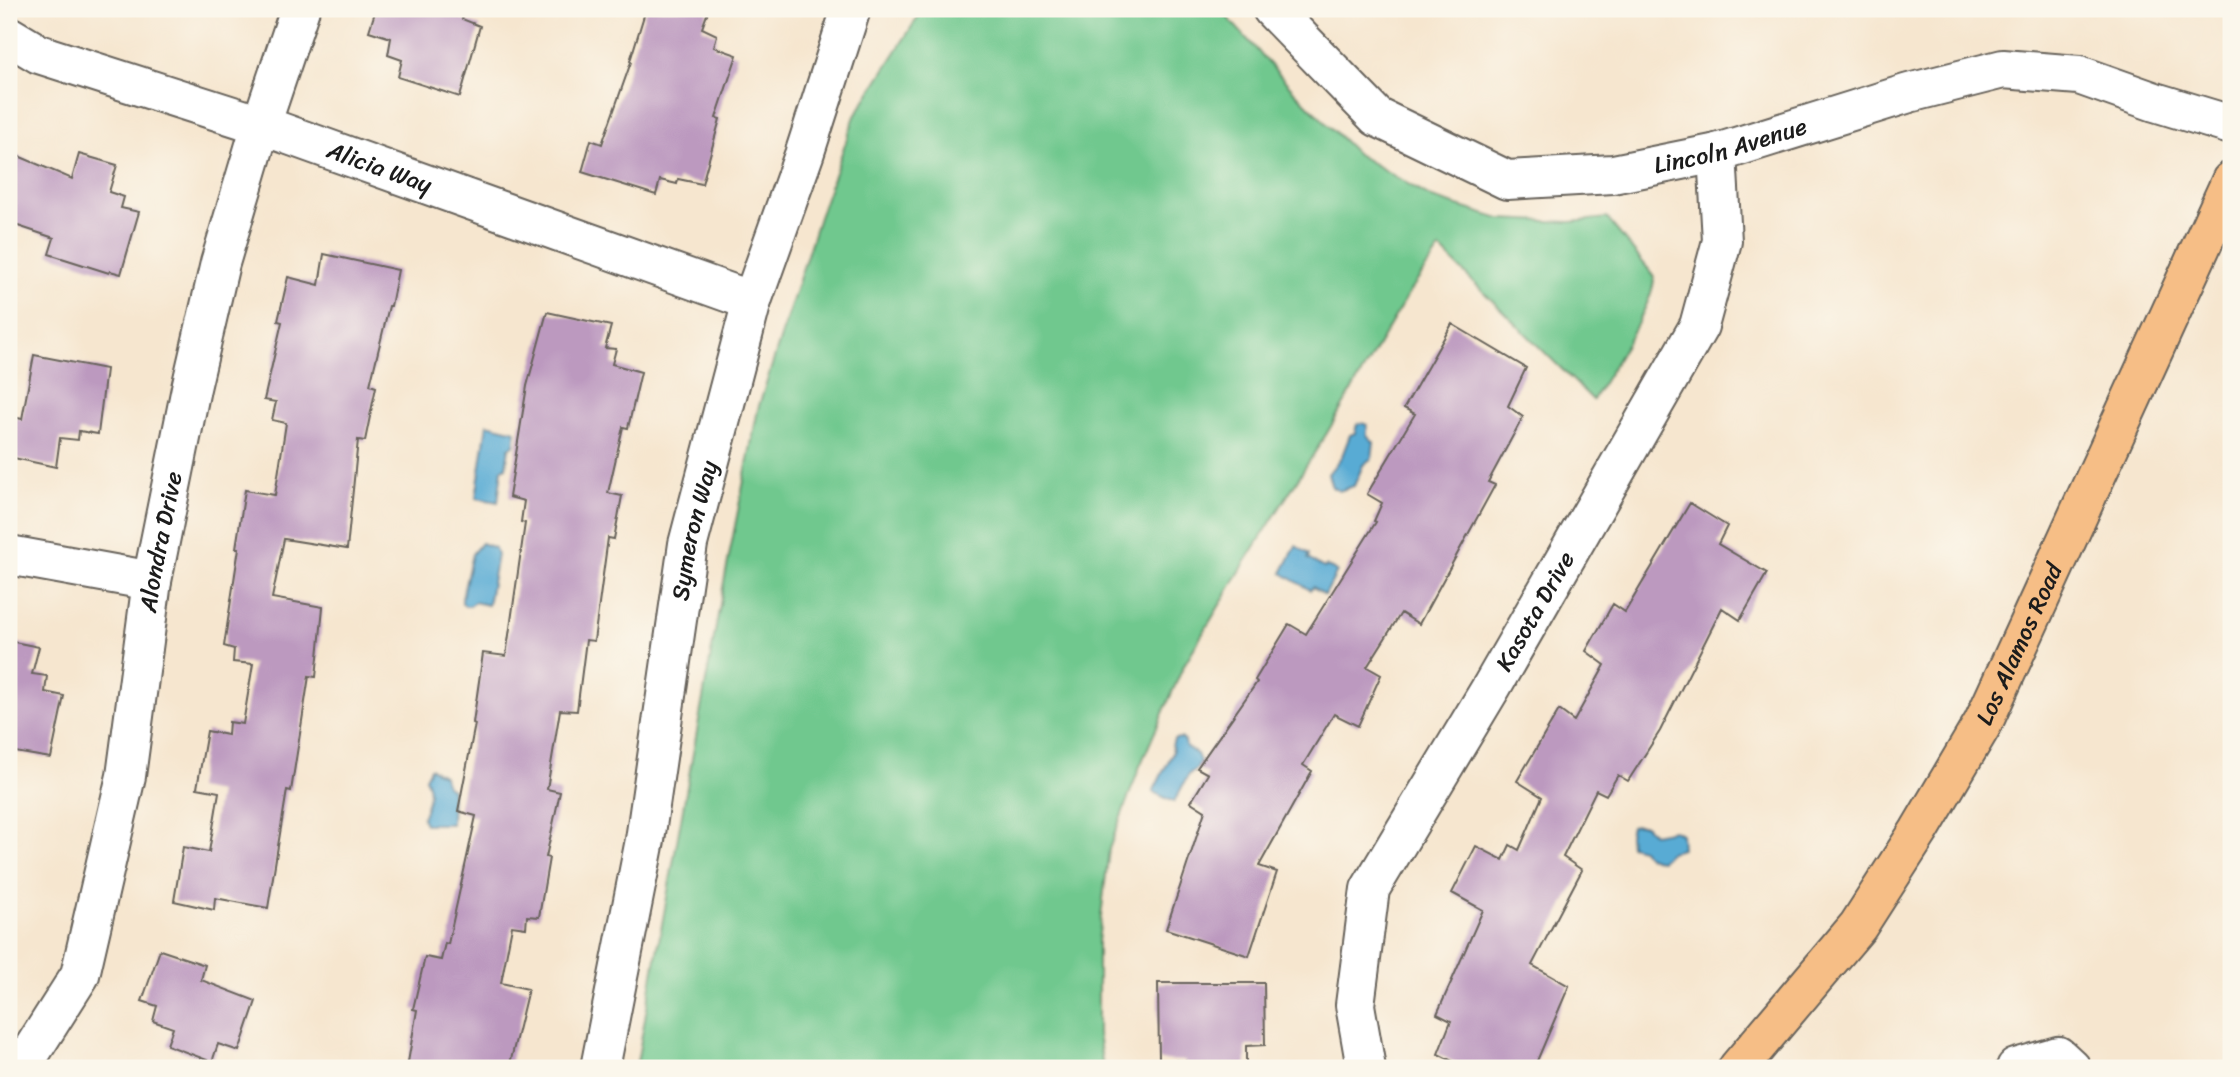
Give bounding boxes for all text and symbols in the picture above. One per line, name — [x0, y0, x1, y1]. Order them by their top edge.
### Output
street label: Lincoln Avenue — [1650, 105, 1812, 186]
street label: Alicia Way — [320, 129, 439, 206]
street label: Symeron Way — [659, 455, 730, 603]
street label: Alondra Drive — [127, 468, 195, 616]
street label: Kasota Drive — [1484, 543, 1586, 679]
street label: Los Alamos Road — [1964, 555, 2075, 732]

